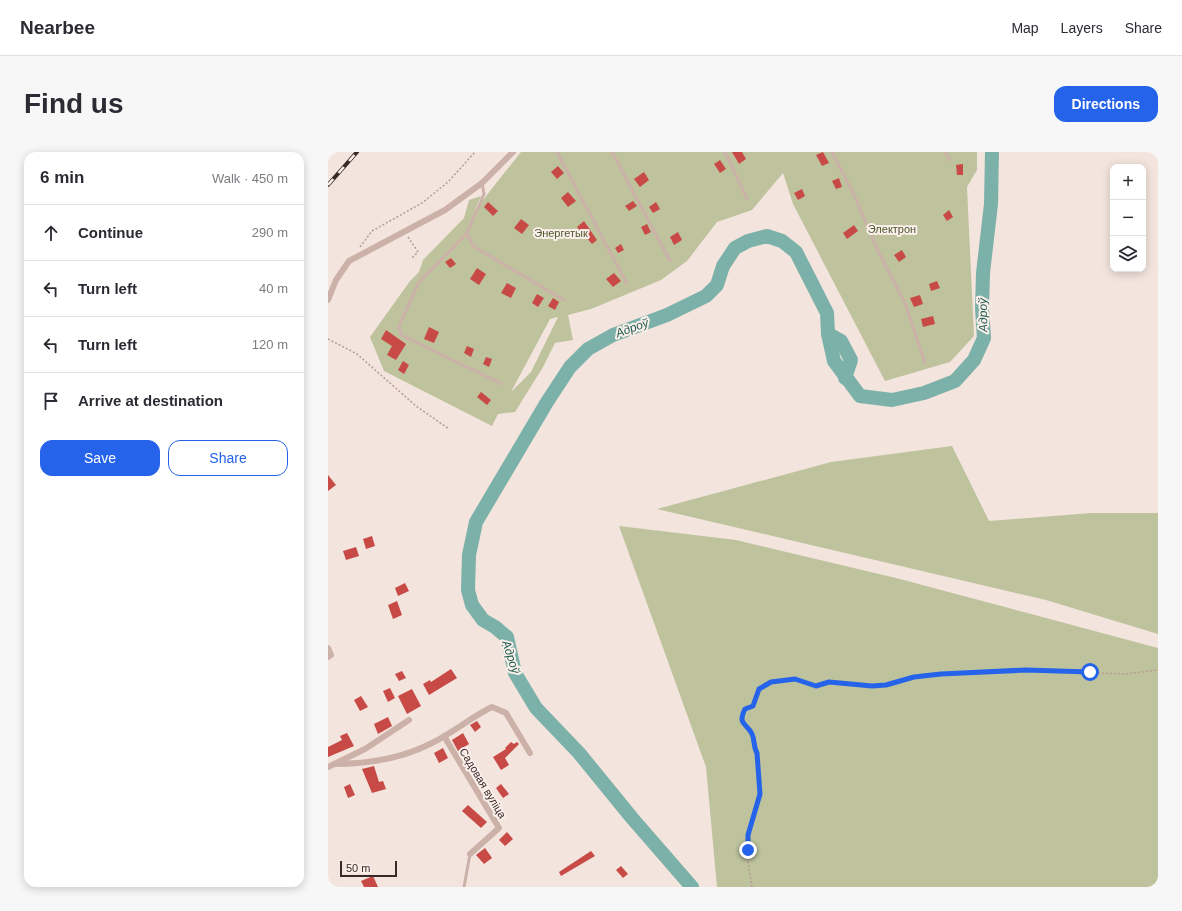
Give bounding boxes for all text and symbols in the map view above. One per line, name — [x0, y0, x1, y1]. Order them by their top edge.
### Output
text: Nearbee — [20, 17, 95, 38]
text: Map — [1011, 20, 1039, 36]
text: Layers — [1061, 20, 1103, 36]
text: Share — [1125, 20, 1162, 36]
button: Directions — [1054, 86, 1158, 122]
text: Find us — [24, 88, 124, 119]
map controls — [1110, 164, 1146, 272]
button: + — [1110, 164, 1146, 200]
text: 6 min — [40, 168, 84, 187]
text: Walk · 450 m — [212, 171, 288, 186]
button: − — [1110, 200, 1146, 236]
icon: ahead — [40, 222, 62, 244]
park label: Электрон — [868, 223, 916, 235]
text: Continue — [78, 224, 143, 241]
text: 290 m — [252, 225, 288, 240]
park label: Энергетык — [534, 227, 588, 239]
button: layers — [1110, 236, 1146, 272]
icon: left — [40, 278, 62, 300]
text: Turn left — [78, 280, 137, 297]
text: 40 m — [259, 281, 288, 296]
water label: Адроў — [976, 297, 990, 333]
water label: Адроў — [613, 315, 651, 341]
icon: left — [40, 334, 62, 356]
text: Turn left — [78, 336, 137, 353]
text: 120 m — [252, 337, 288, 352]
icon: arrive — [40, 390, 62, 412]
text: Arrive at destination — [78, 392, 223, 409]
button: Save — [40, 440, 160, 476]
button: Share — [168, 440, 288, 476]
water label: Адроў — [499, 638, 523, 676]
route start — [1081, 663, 1099, 681]
street label: Садовая вуліца — [457, 746, 509, 821]
route end — [739, 841, 757, 859]
scale bar — [340, 859, 397, 878]
text: 50 m — [346, 862, 370, 874]

